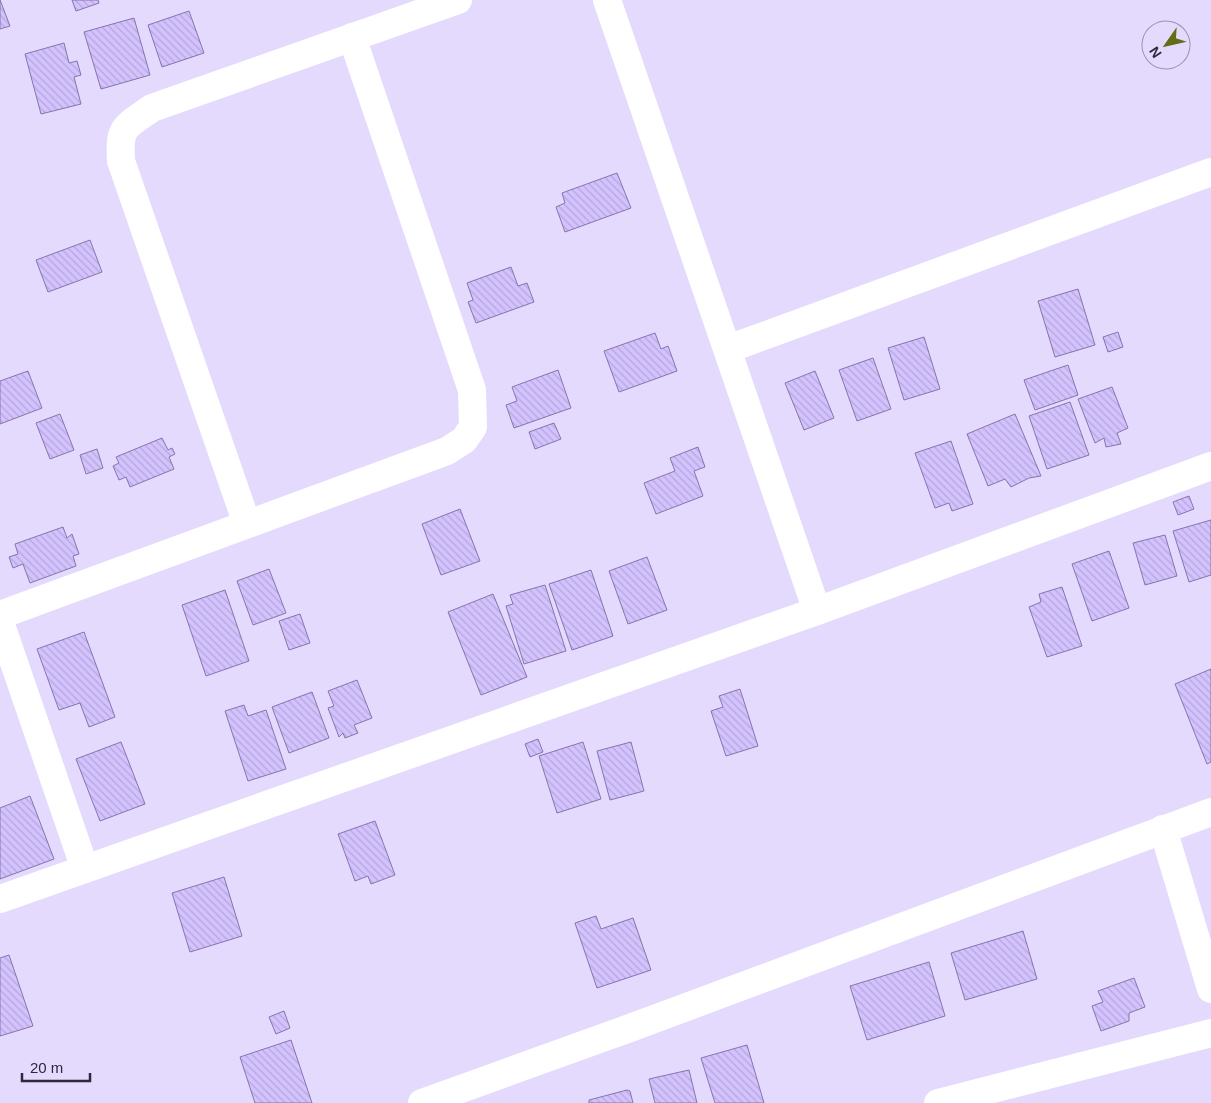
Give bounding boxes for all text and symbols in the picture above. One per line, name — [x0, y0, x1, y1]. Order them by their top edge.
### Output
north arrow — [1141, 20, 1191, 70]
text: N — [1146, 44, 1165, 61]
scale bar — [22, 1050, 90, 1082]
text: 20 m — [30, 1059, 63, 1076]

